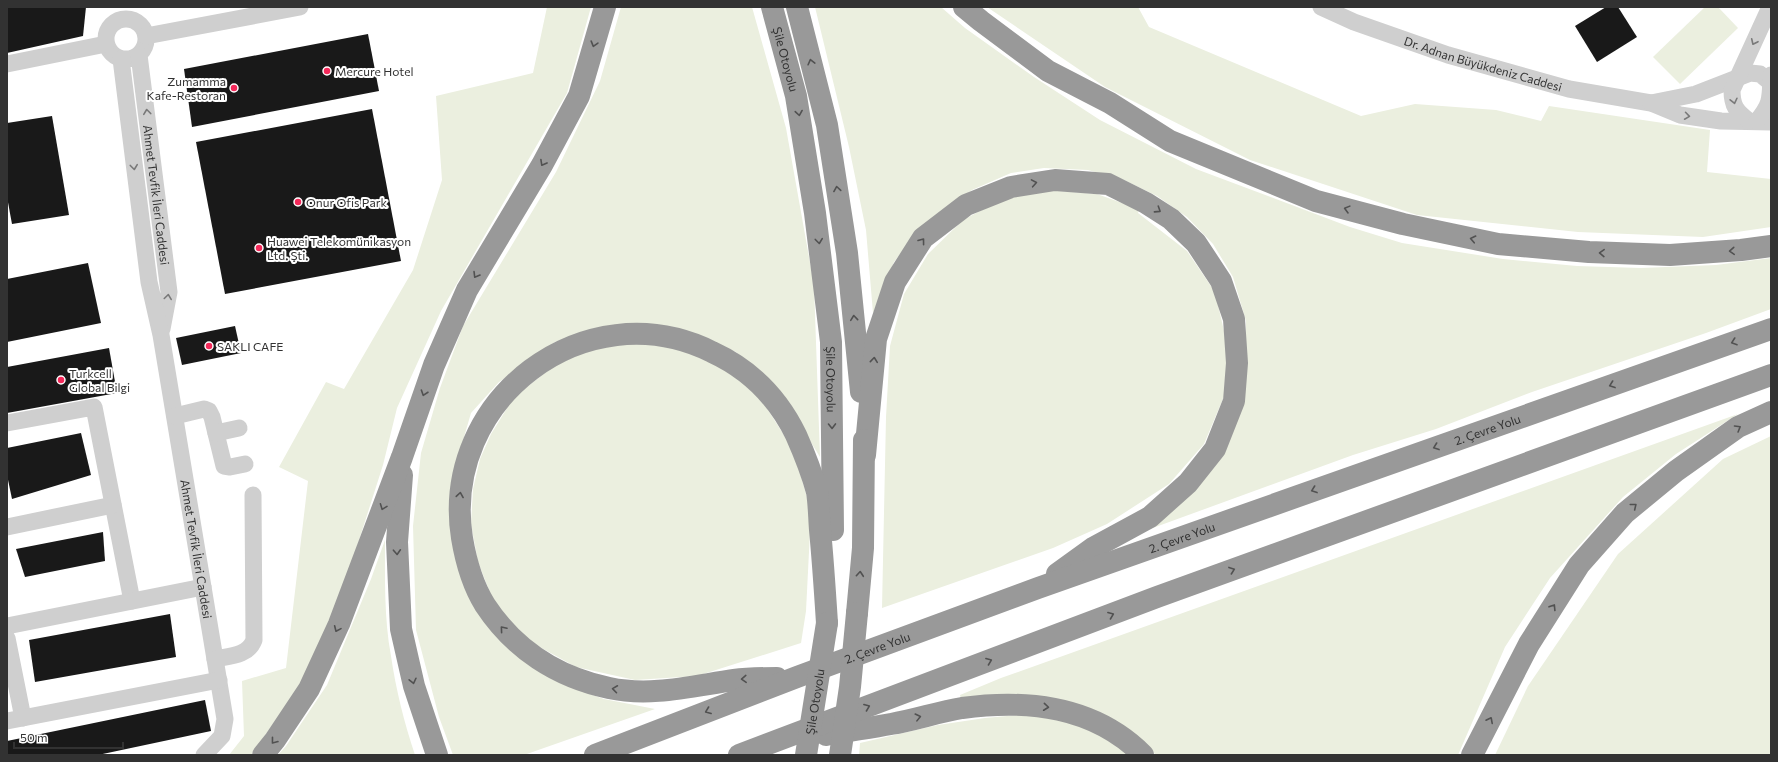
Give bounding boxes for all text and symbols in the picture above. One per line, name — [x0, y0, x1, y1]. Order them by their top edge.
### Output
street label: Şile Otoyolu — [771, 25, 801, 93]
street label: Dr. Adnan Büyükdeniz Caddesi — [1402, 33, 1564, 94]
one-way arrow — [1751, 37, 1759, 45]
one-way arrow — [590, 41, 599, 48]
one-way arrow — [807, 59, 816, 66]
place label: Mercure Hotel — [335, 64, 414, 78]
marker: Mercure Hotel — [322, 66, 332, 76]
place label: Zumamma Kafe-Restoran — [147, 74, 226, 102]
marker: Zumamma Kafe-Restoran — [229, 83, 239, 93]
one-way arrow — [1729, 97, 1737, 104]
one-way arrow — [143, 109, 152, 115]
one-way arrow — [794, 109, 802, 116]
one-way arrow — [1684, 111, 1690, 120]
street label: Ahmet Tevfik İleri Caddesi — [141, 124, 173, 266]
one-way arrow — [540, 159, 547, 166]
one-way arrow — [130, 164, 139, 170]
one-way arrow — [1031, 179, 1038, 188]
one-way arrow — [833, 186, 842, 192]
place label: Onur Ofis Park — [306, 195, 387, 209]
marker: Onur Ofis Park — [293, 197, 303, 207]
one-way arrow — [1154, 205, 1161, 213]
one-way arrow — [1344, 205, 1351, 214]
place label: Huawei Telekomünikasyon Ltd. Şti. — [267, 234, 411, 262]
one-way arrow — [1470, 235, 1477, 243]
one-way arrow — [814, 238, 823, 244]
one-way arrow — [917, 239, 924, 246]
marker: Huawei Telekomünikasyon Ltd. Şti. — [254, 243, 264, 253]
one-way arrow — [1729, 246, 1735, 255]
one-way arrow — [1599, 249, 1605, 257]
one-way arrow — [473, 271, 481, 278]
one-way arrow — [163, 294, 172, 300]
one-way arrow — [849, 315, 858, 321]
one-way arrow — [1731, 337, 1738, 346]
place label: SAKLI CAFE — [217, 339, 283, 353]
marker: SAKLI CAFE — [204, 341, 214, 351]
street label: Şile Otoyolu — [824, 346, 839, 413]
one-way arrow — [869, 357, 878, 363]
place label: Turkcell Global Bilgi — [69, 366, 130, 394]
marker: Turkcell Global Bilgi — [56, 375, 66, 385]
one-way arrow — [1608, 380, 1615, 389]
one-way arrow — [420, 390, 429, 397]
street label: 2. Çevre Yolu — [1452, 411, 1522, 447]
one-way arrow — [828, 423, 836, 429]
one-way arrow — [1734, 426, 1741, 433]
one-way arrow — [1433, 442, 1440, 451]
street label: Ahmet Tevfik İleri Caddesi — [178, 478, 215, 620]
one-way arrow — [1310, 486, 1317, 494]
one-way arrow — [455, 492, 464, 499]
one-way arrow — [380, 503, 388, 510]
one-way arrow — [1630, 504, 1637, 511]
street label: 2. Çevre Yolu — [1147, 519, 1217, 555]
one-way arrow — [393, 549, 402, 555]
one-way arrow — [1229, 566, 1236, 574]
one-way arrow — [856, 571, 865, 577]
one-way arrow — [1548, 604, 1556, 611]
one-way arrow — [1107, 611, 1114, 619]
one-way arrow — [334, 624, 342, 632]
one-way arrow — [500, 626, 507, 633]
street label: 2. Çevre Yolu — [842, 629, 912, 666]
one-way arrow — [985, 657, 992, 665]
street label: Şile Otoyolu — [802, 668, 827, 736]
one-way arrow — [741, 675, 747, 684]
one-way arrow — [408, 678, 416, 684]
one-way arrow — [612, 685, 618, 694]
one-way arrow — [1043, 702, 1050, 711]
one-way arrow — [864, 704, 871, 712]
one-way arrow — [705, 707, 712, 715]
one-way arrow — [914, 714, 921, 722]
one-way arrow — [1486, 717, 1493, 725]
scale bar — [14, 724, 123, 750]
text: 50 m — [20, 730, 48, 744]
one-way arrow — [271, 737, 278, 744]

